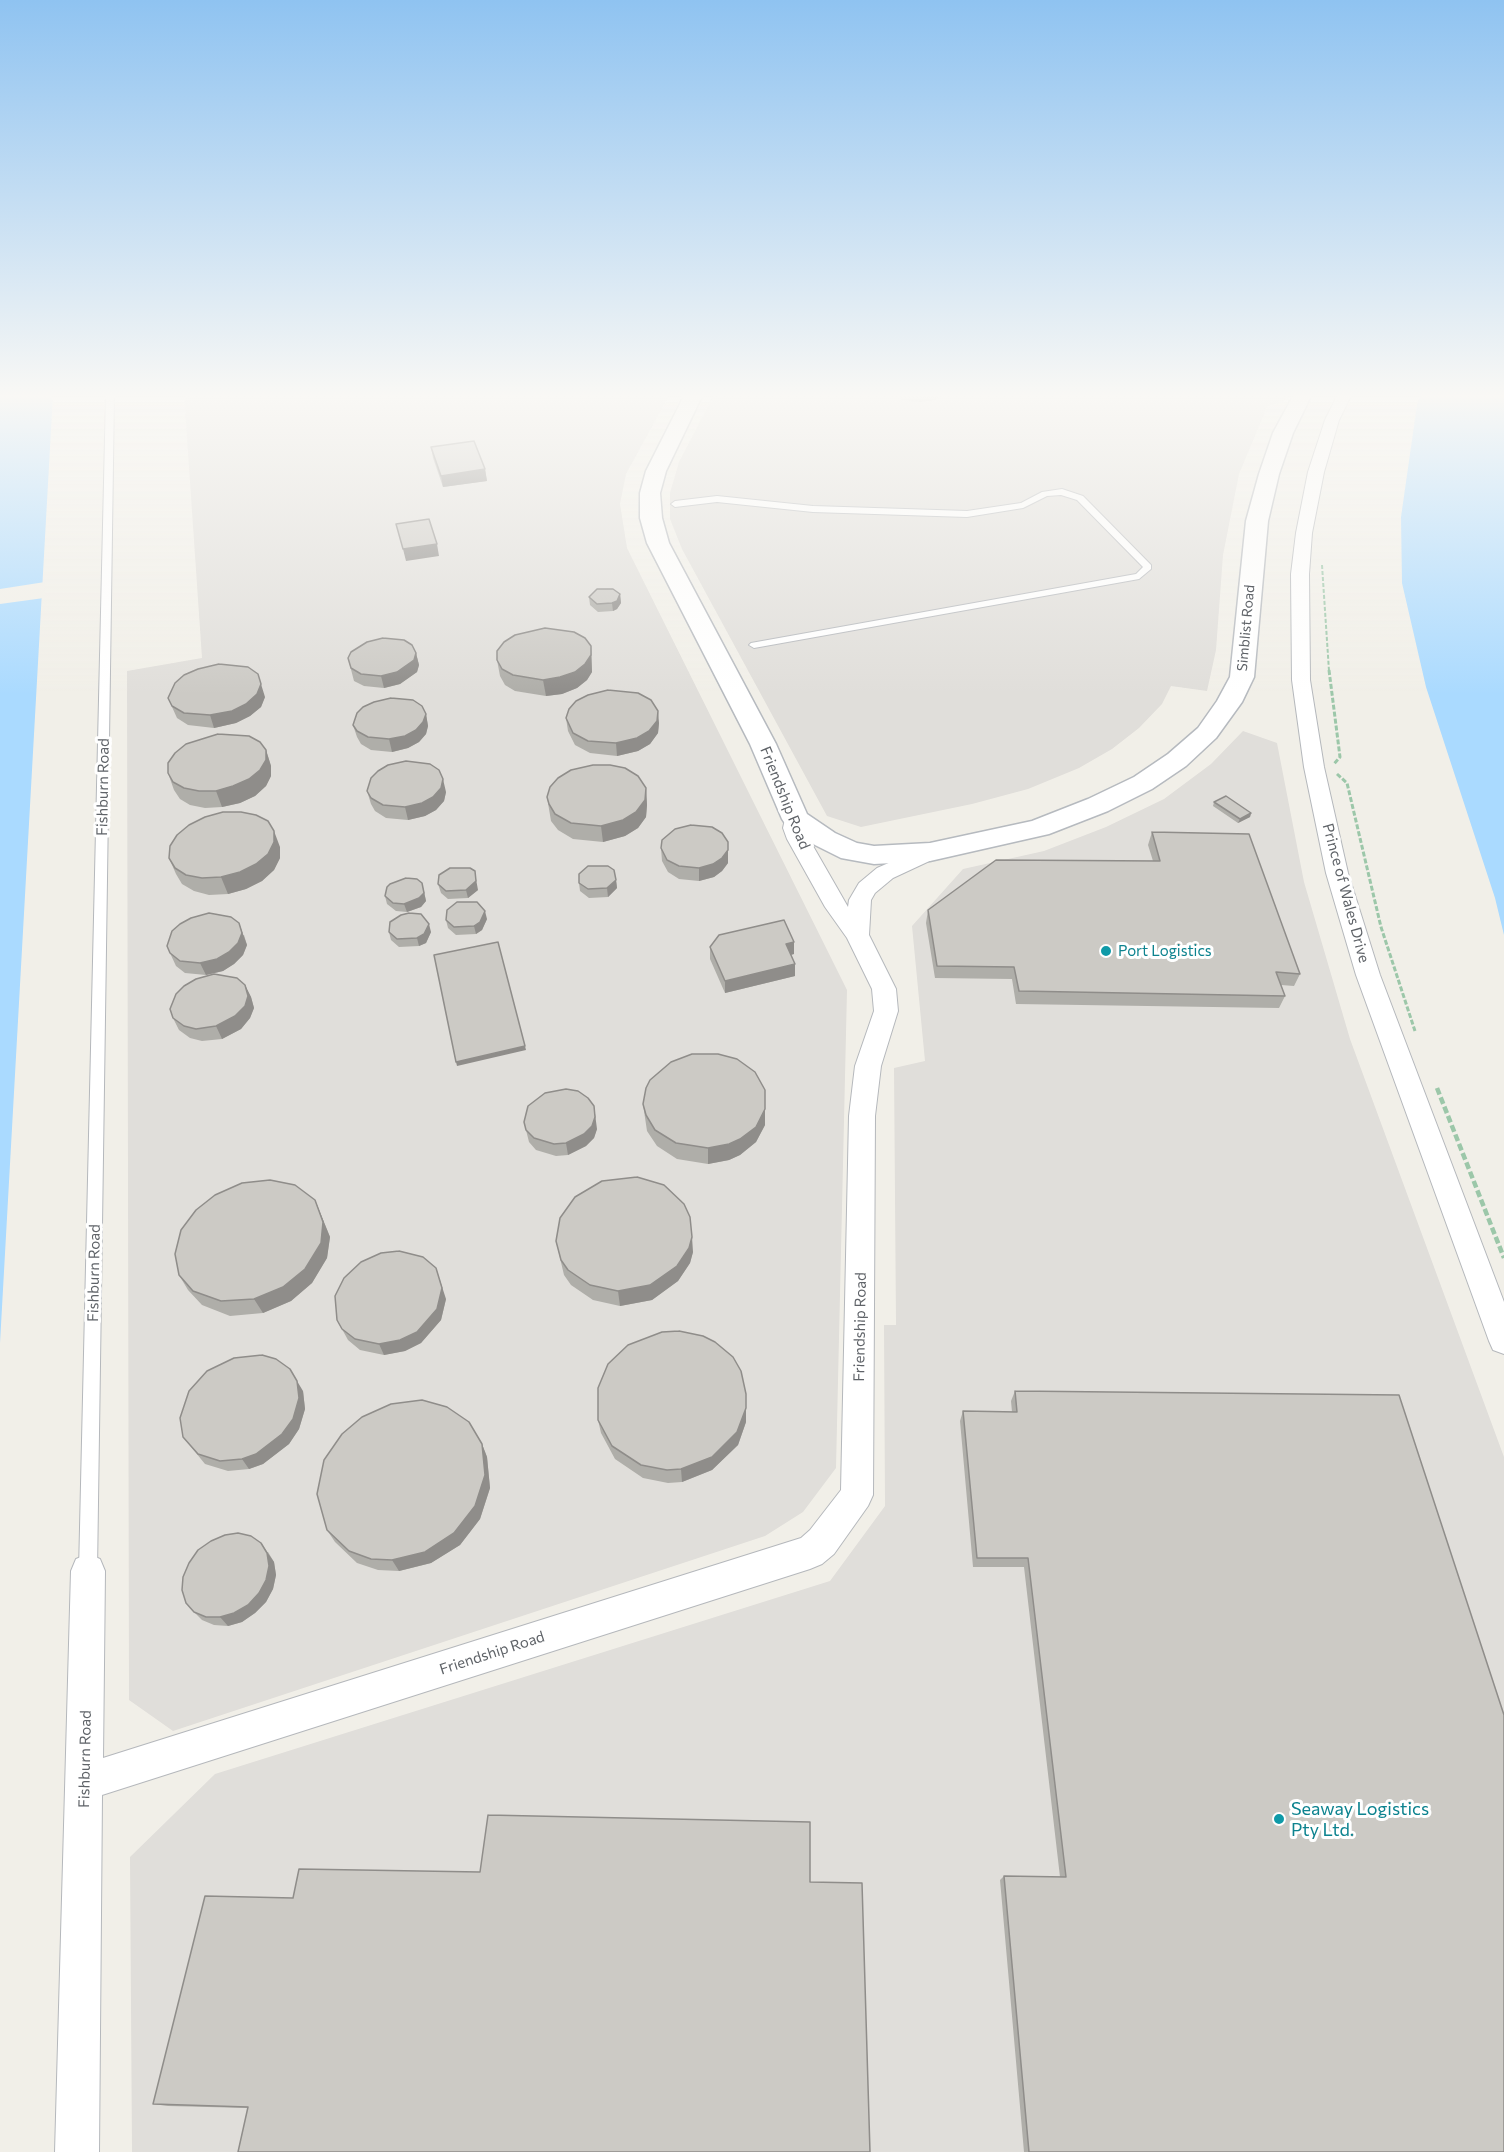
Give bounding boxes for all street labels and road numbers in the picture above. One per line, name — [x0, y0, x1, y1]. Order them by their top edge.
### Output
street label: Simblist Road — [1234, 584, 1258, 672]
street label: Fishburn Road — [93, 738, 113, 836]
street label: Friendship Road — [756, 744, 814, 852]
street label: Prince of Wales Drive — [1319, 821, 1373, 965]
street label: Fishburn Road — [84, 1224, 104, 1322]
street label: Friendship Road — [850, 1272, 870, 1382]
street label: Friendship Road — [437, 1628, 547, 1678]
street label: Fishburn Road — [75, 1710, 95, 1808]

